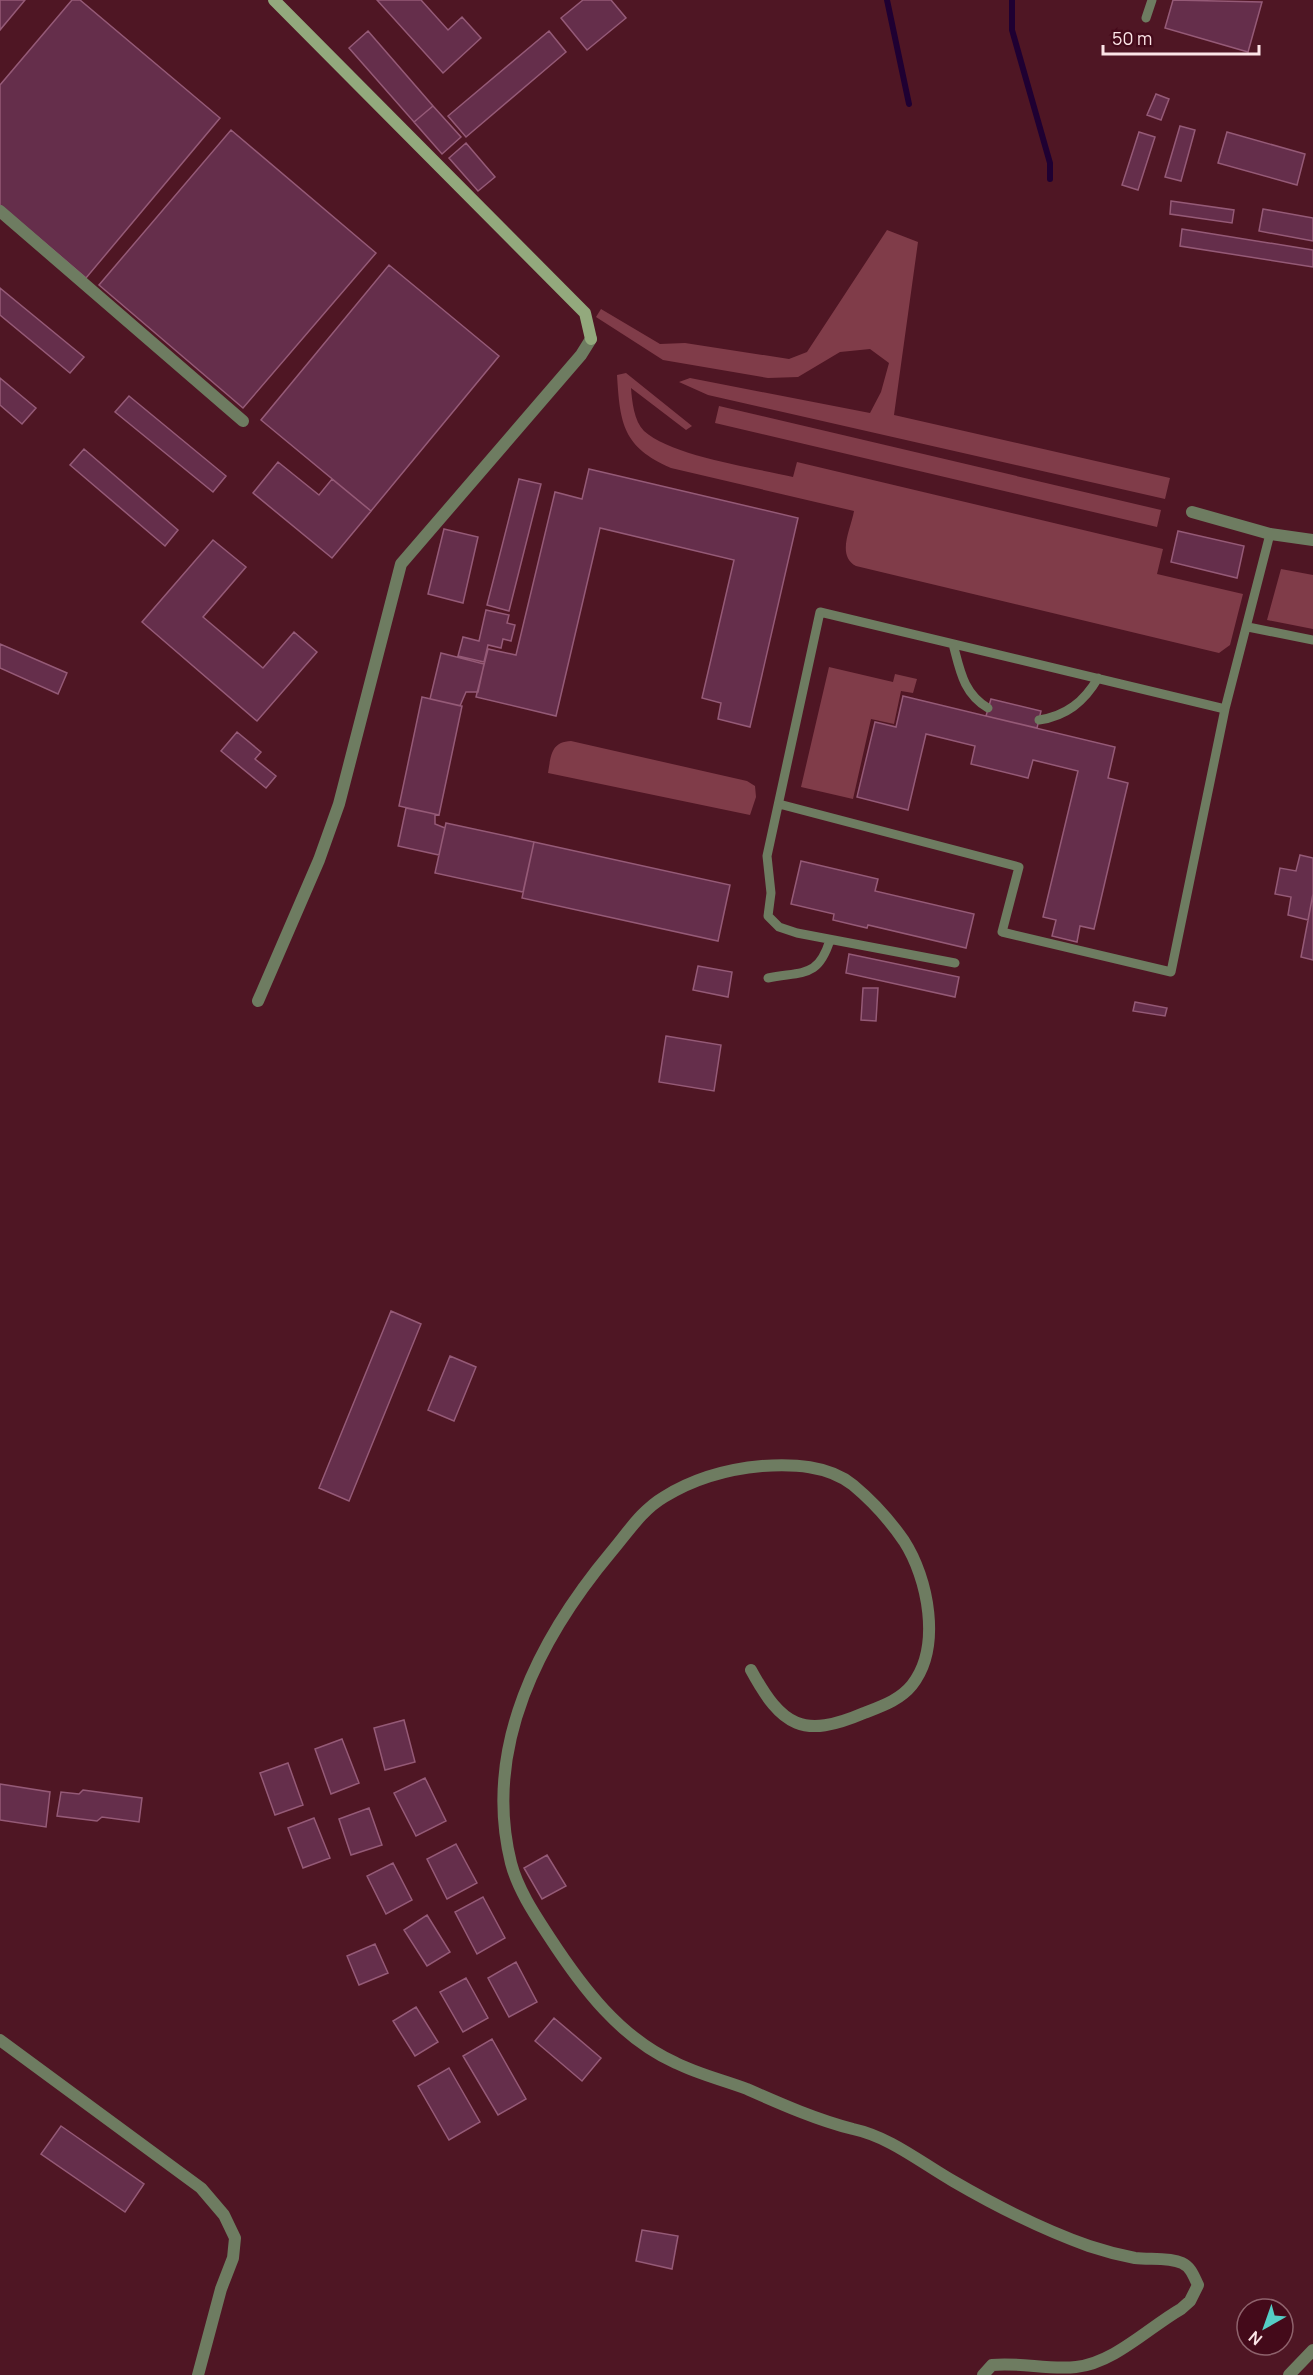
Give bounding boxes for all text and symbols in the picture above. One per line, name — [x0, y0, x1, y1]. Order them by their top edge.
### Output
scale bar — [1103, 18, 1259, 56]
text: 50 m — [1112, 26, 1152, 50]
north arrow — [1235, 2297, 1295, 2357]
text: N — [1244, 2326, 1267, 2351]

